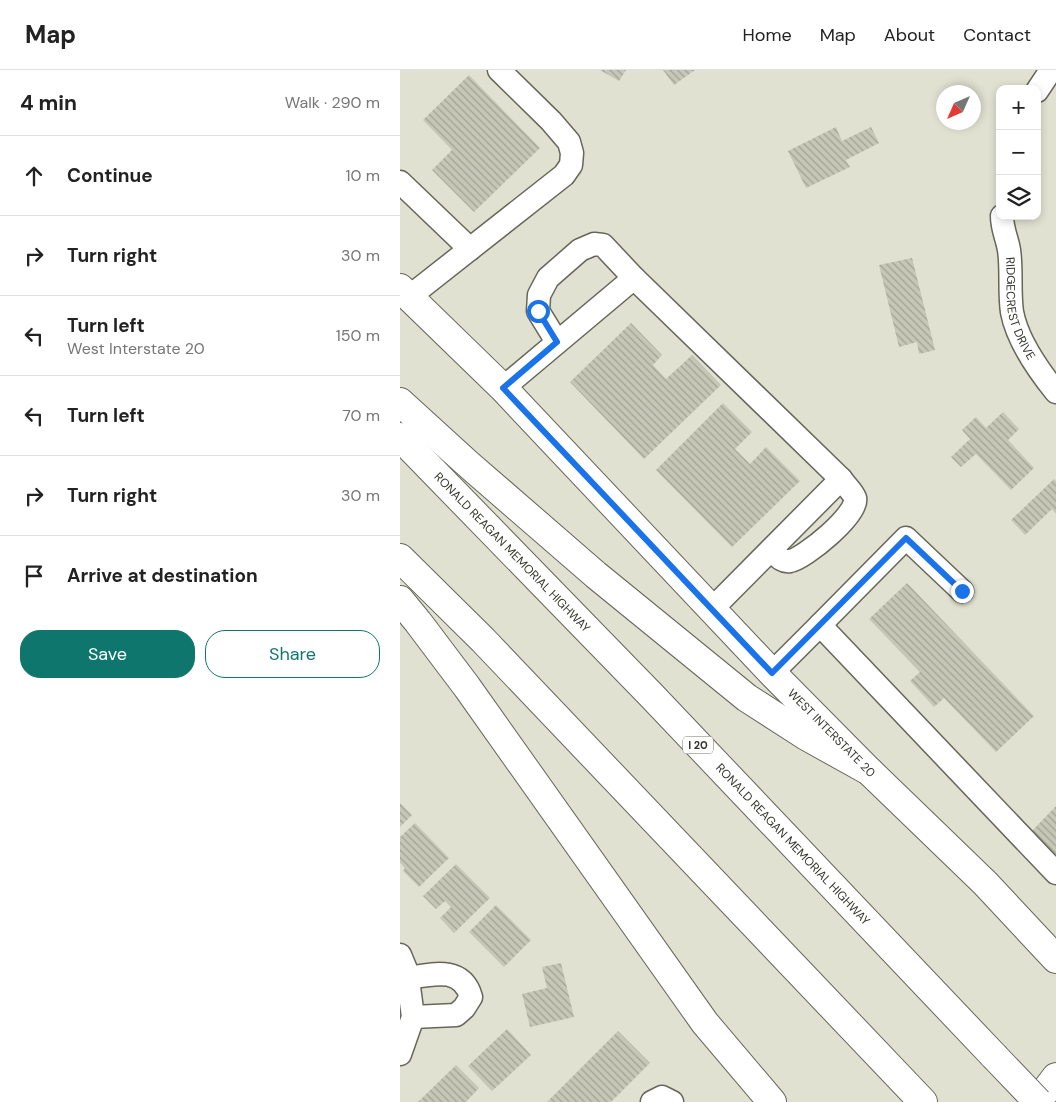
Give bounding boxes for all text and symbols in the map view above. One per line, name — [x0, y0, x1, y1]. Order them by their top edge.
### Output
text: Map — [25, 19, 76, 50]
text: Home — [742, 23, 792, 47]
text: Map — [820, 23, 856, 47]
text: About — [884, 23, 935, 47]
text: Contact — [963, 23, 1031, 47]
north arrow — [936, 85, 981, 130]
map controls — [996, 85, 1041, 220]
button: + — [996, 85, 1041, 130]
text: 4 min — [20, 89, 77, 117]
text: Walk · 290 m — [285, 92, 380, 113]
button: − — [996, 130, 1041, 175]
icon: ahead — [20, 162, 48, 190]
text: Continue — [67, 163, 153, 188]
text: 10 m — [346, 165, 380, 186]
button: layers — [996, 175, 1041, 220]
icon: right — [20, 242, 48, 270]
text: Turn right — [67, 243, 157, 268]
text: 30 m — [341, 245, 380, 266]
street label: RIDGECREST DRIVE — [1002, 256, 1039, 363]
route start — [527, 300, 550, 323]
text: Turn left — [67, 313, 145, 338]
icon: left — [20, 322, 48, 350]
text: 150 m — [336, 325, 380, 346]
text: West Interstate 20 — [67, 338, 205, 359]
icon: left — [20, 402, 48, 430]
text: Turn left — [67, 403, 145, 428]
text: 70 m — [342, 405, 380, 426]
street label: RONALD REAGAN MEMORIAL HIGHWAY — [431, 469, 594, 636]
icon: right — [20, 482, 48, 510]
text: Turn right — [67, 483, 157, 508]
text: 30 m — [341, 485, 380, 506]
icon: arrive — [20, 562, 48, 590]
text: Arrive at destination — [67, 563, 258, 588]
route end — [951, 580, 974, 603]
button: Save — [20, 630, 195, 678]
button: Share — [205, 630, 380, 678]
street label: WEST INTERSTATE 20 — [784, 685, 879, 781]
road number: I 20 — [683, 736, 713, 754]
street label: RONALD REAGAN MEMORIAL HIGHWAY — [712, 760, 874, 929]

